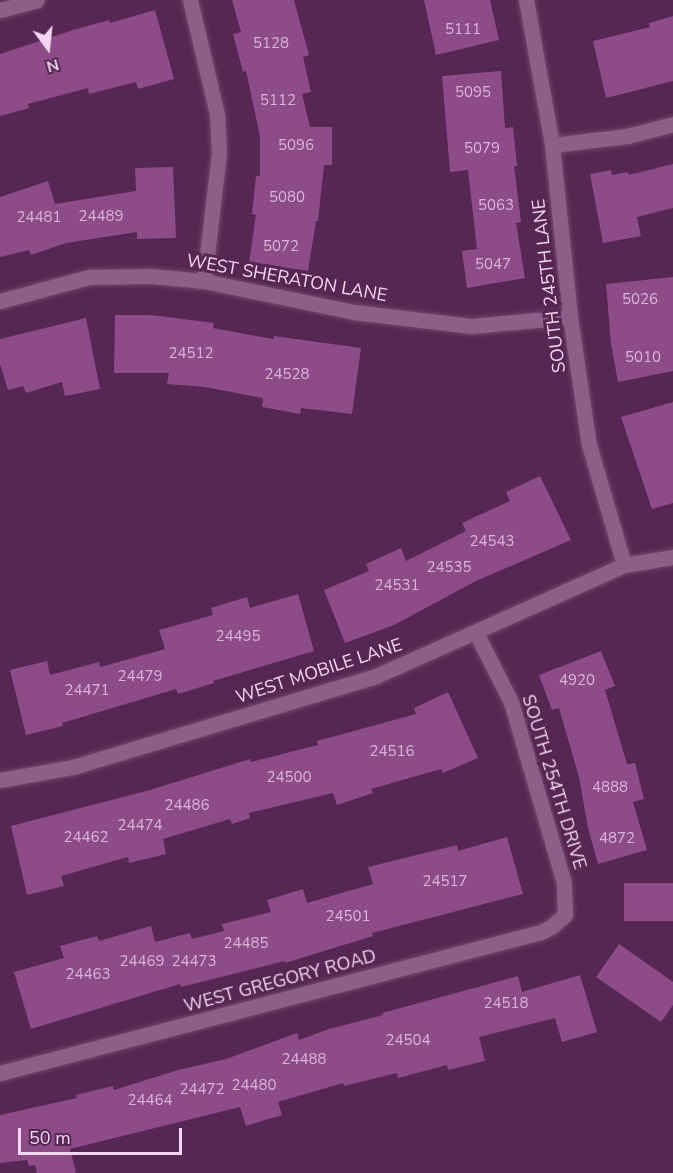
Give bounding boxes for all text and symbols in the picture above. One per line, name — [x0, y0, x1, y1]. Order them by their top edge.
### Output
north arrow — [18, 18, 78, 78]
house number: 5111 — [445, 21, 481, 39]
house number: 5128 — [253, 35, 289, 53]
text: N — [44, 53, 61, 78]
house number: 5095 — [455, 84, 491, 102]
house number: 5112 — [260, 92, 296, 110]
house number: 5096 — [278, 137, 314, 155]
house number: 5079 — [464, 140, 500, 158]
house number: 5080 — [269, 189, 305, 207]
house number: 5063 — [478, 197, 514, 215]
street label: SOUTH 245TH LANE — [528, 198, 570, 374]
house number: 24489 — [79, 208, 123, 226]
house number: 24481 — [17, 209, 61, 227]
house number: 5072 — [263, 238, 299, 256]
street label: WEST SHERATON LANE — [185, 250, 389, 306]
house number: 5047 — [475, 256, 511, 274]
house number: 5026 — [622, 291, 658, 309]
house number: 24512 — [169, 345, 213, 363]
house number: 5010 — [625, 349, 661, 367]
house number: 24528 — [265, 366, 309, 384]
house number: 24543 — [470, 533, 514, 551]
house number: 24535 — [427, 559, 471, 577]
house number: 24531 — [375, 577, 419, 595]
house number: 24495 — [216, 628, 260, 646]
street label: WEST MOBILE LANE — [233, 634, 405, 708]
house number: 24479 — [118, 668, 162, 686]
house number: 4920 — [559, 672, 595, 690]
house number: 24471 — [65, 682, 109, 700]
street label: SOUTH 254TH DRIVE — [517, 692, 591, 872]
house number: 24516 — [370, 743, 414, 761]
house number: 24500 — [267, 769, 311, 787]
house number: 4888 — [592, 779, 628, 797]
house number: 24486 — [165, 797, 209, 815]
house number: 24474 — [118, 817, 162, 835]
house number: 24462 — [64, 829, 108, 847]
house number: 4872 — [599, 830, 635, 848]
house number: 24517 — [423, 873, 467, 891]
house number: 24501 — [326, 908, 370, 926]
house number: 24485 — [224, 935, 268, 953]
street label: WEST GREGORY ROAD — [182, 945, 378, 1017]
house number: 24469 — [120, 953, 164, 971]
house number: 24473 — [172, 953, 216, 971]
house number: 24463 — [66, 966, 110, 984]
house number: 24518 — [484, 995, 528, 1013]
house number: 24504 — [386, 1032, 430, 1050]
house number: 24488 — [282, 1051, 326, 1069]
house number: 24480 — [232, 1077, 276, 1095]
house number: 24472 — [180, 1081, 224, 1099]
house number: 24464 — [128, 1092, 172, 1110]
scale bar — [21, 1116, 184, 1154]
text: 50 m — [29, 1126, 71, 1150]

